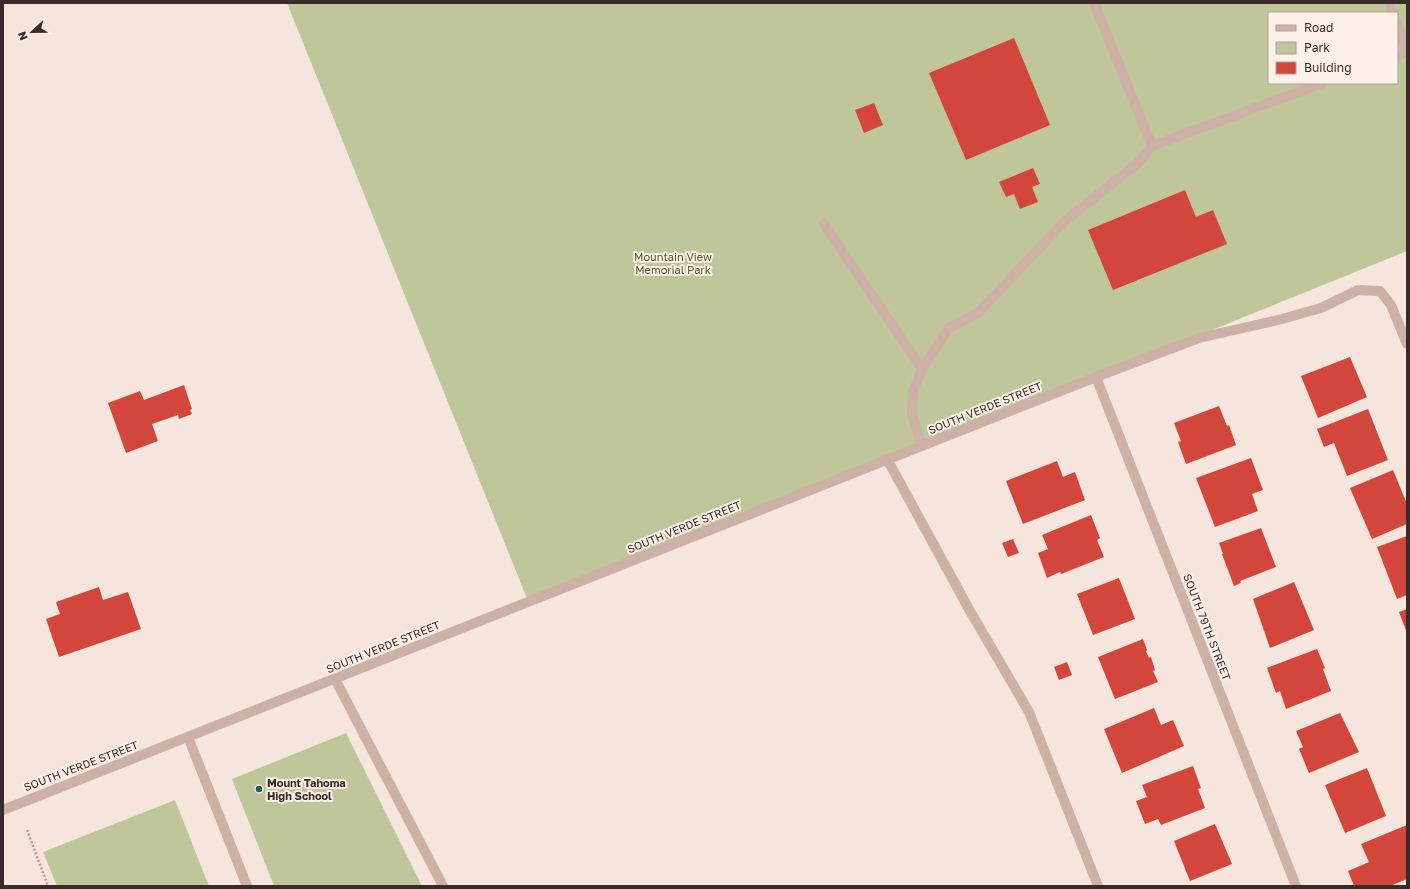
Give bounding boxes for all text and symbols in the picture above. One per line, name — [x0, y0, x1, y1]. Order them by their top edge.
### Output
north arrow — [12, 12, 52, 52]
legend — [1268, 12, 1398, 84]
text: Road — [1304, 20, 1333, 35]
text: N — [15, 30, 30, 42]
text: Park — [1304, 40, 1330, 55]
text: Building — [1304, 60, 1352, 75]
park label: Mountain View Memorial Park — [634, 250, 712, 276]
street label: SOUTH VERDE STREET — [926, 379, 1044, 436]
street label: SOUTH VERDE STREET — [625, 498, 743, 555]
street label: SOUTH 79TH STREET — [1181, 572, 1234, 682]
street label: SOUTH VERDE STREET — [324, 618, 442, 675]
street label: SOUTH VERDE STREET — [22, 738, 140, 793]
place label: Mount Tahoma High School — [267, 776, 346, 802]
marker: Mount Tahoma High School — [254, 784, 264, 794]

